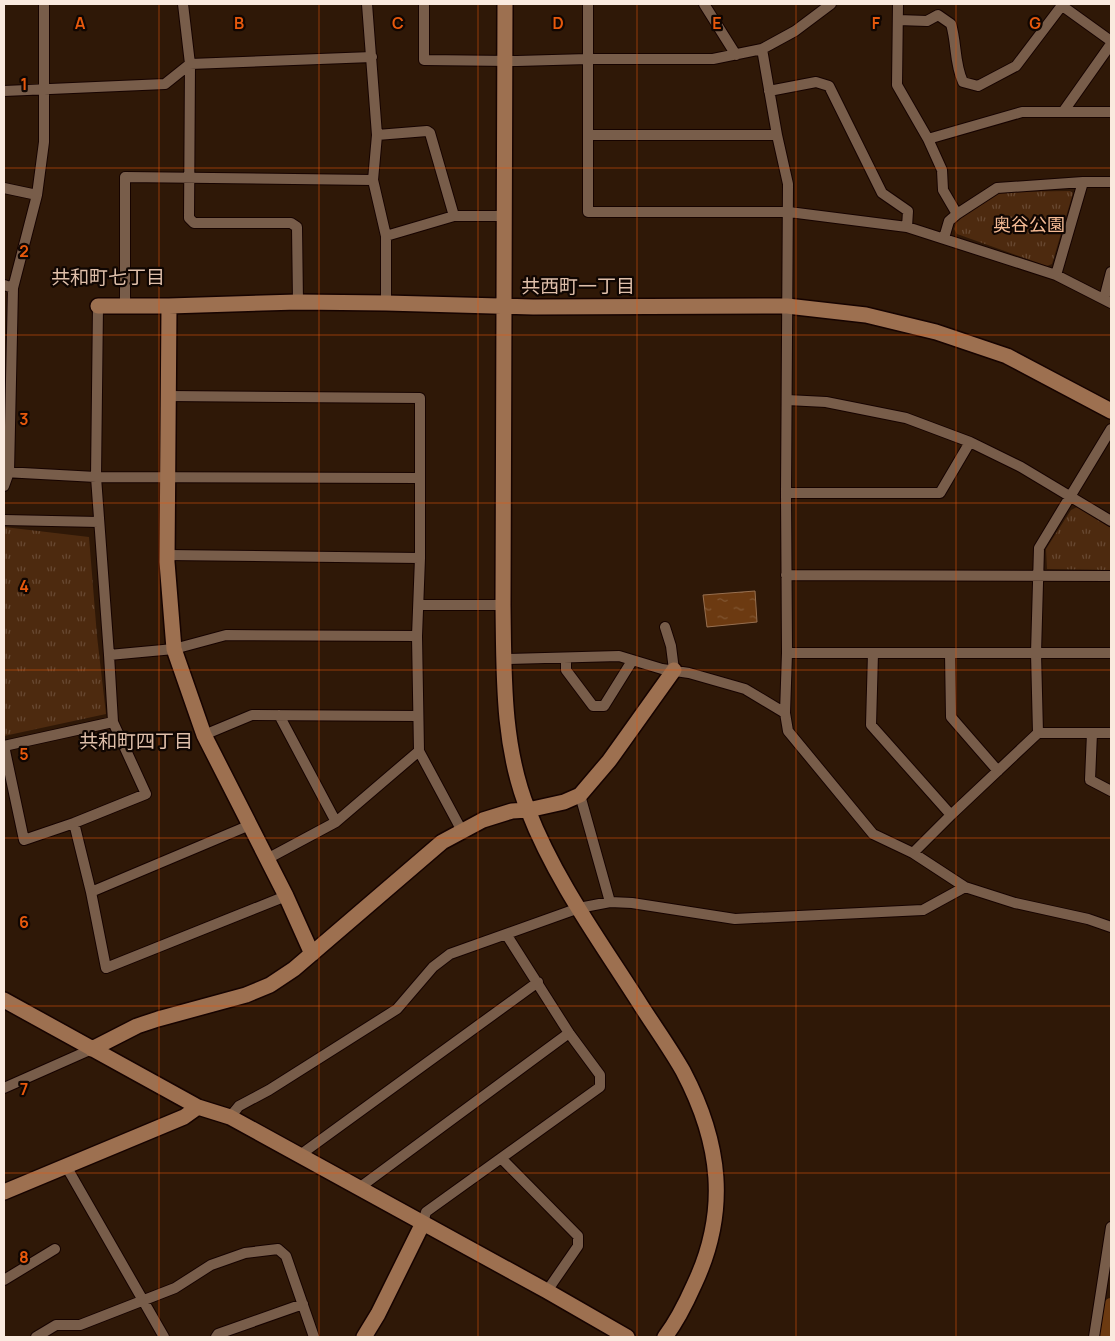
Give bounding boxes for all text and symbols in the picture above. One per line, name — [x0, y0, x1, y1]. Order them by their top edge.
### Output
text: A — [75, 12, 86, 34]
text: B — [234, 12, 244, 34]
text: C — [392, 12, 404, 34]
text: D — [552, 12, 564, 34]
text: E — [712, 12, 722, 34]
text: F — [872, 12, 881, 34]
text: G — [1029, 12, 1041, 34]
text: 1 — [20, 73, 28, 95]
park label: 奥谷公園 — [993, 212, 1065, 236]
text: 2 — [19, 240, 29, 262]
district label: 共和町七丁目 — [51, 264, 165, 290]
district label: 共西町一丁目 — [521, 273, 635, 299]
text: 3 — [19, 408, 29, 430]
text: 4 — [19, 575, 29, 597]
district label: 共和町四丁目 — [79, 728, 193, 754]
text: 5 — [19, 743, 29, 765]
text: 6 — [19, 911, 29, 933]
text: 7 — [20, 1078, 28, 1100]
text: 8 — [19, 1246, 29, 1268]

